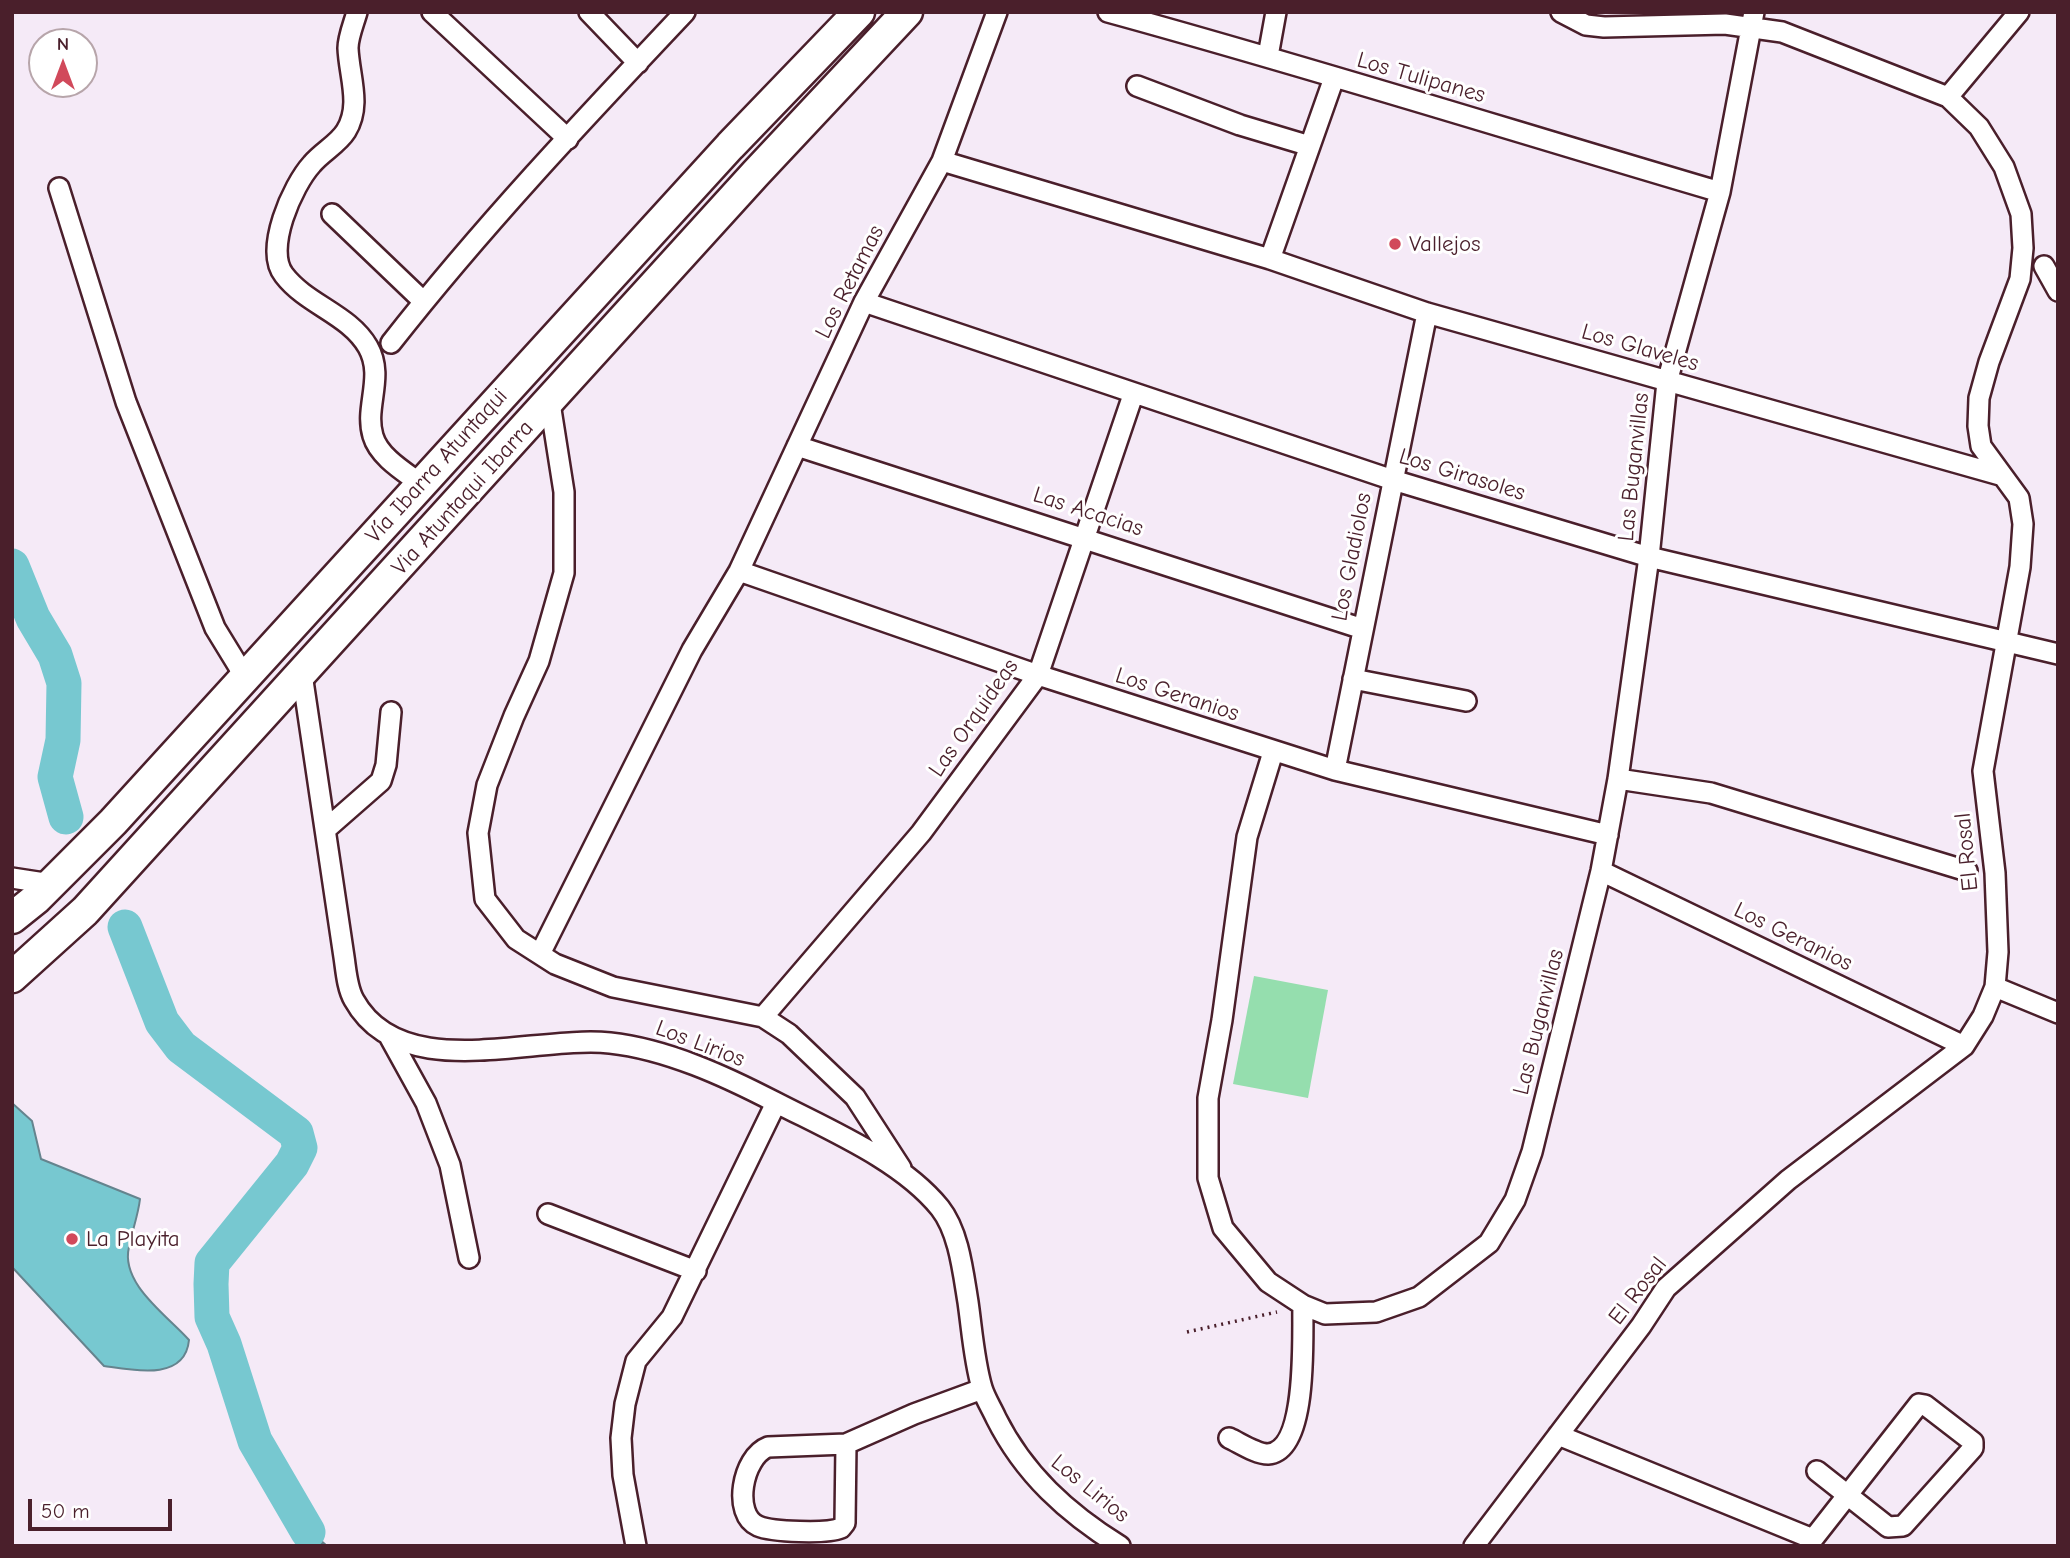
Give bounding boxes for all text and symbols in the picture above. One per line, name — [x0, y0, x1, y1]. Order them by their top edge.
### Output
north arrow — [28, 28, 98, 98]
text: N — [57, 33, 69, 55]
street label: Los Tulipanes — [1354, 47, 1488, 109]
street label: Los Retamas — [810, 221, 890, 343]
place label: Vallejos — [1409, 230, 1480, 258]
marker: Vallejos — [1387, 236, 1403, 252]
street label: Los Glaveles — [1578, 318, 1702, 378]
street label: Vía Ibarra Atuntaqui — [360, 383, 514, 549]
street label: Las Buganvillas — [1612, 391, 1656, 543]
street label: Via Atuntaqui Ibarra — [386, 415, 540, 581]
street label: Los Girasoles — [1396, 443, 1528, 507]
street label: Las Acacias — [1029, 481, 1147, 543]
street label: Los Gladiolos — [1326, 491, 1378, 623]
street label: Las Orquideas — [923, 654, 1025, 782]
street label: Los Geranios — [1112, 662, 1242, 728]
street label: El Rosal — [1949, 812, 1985, 892]
street label: Los Geranios — [1729, 896, 1857, 978]
street label: Las Buganvillas — [1508, 946, 1570, 1098]
street label: Los Lirios — [652, 1014, 748, 1074]
place label: La Playita — [86, 1225, 180, 1253]
marker: La Playita — [64, 1231, 80, 1247]
street label: El Rosal — [1603, 1252, 1673, 1330]
street label: Los Lirios — [1045, 1449, 1135, 1529]
scale bar — [32, 1484, 175, 1528]
text: 50 m — [41, 1499, 90, 1523]

